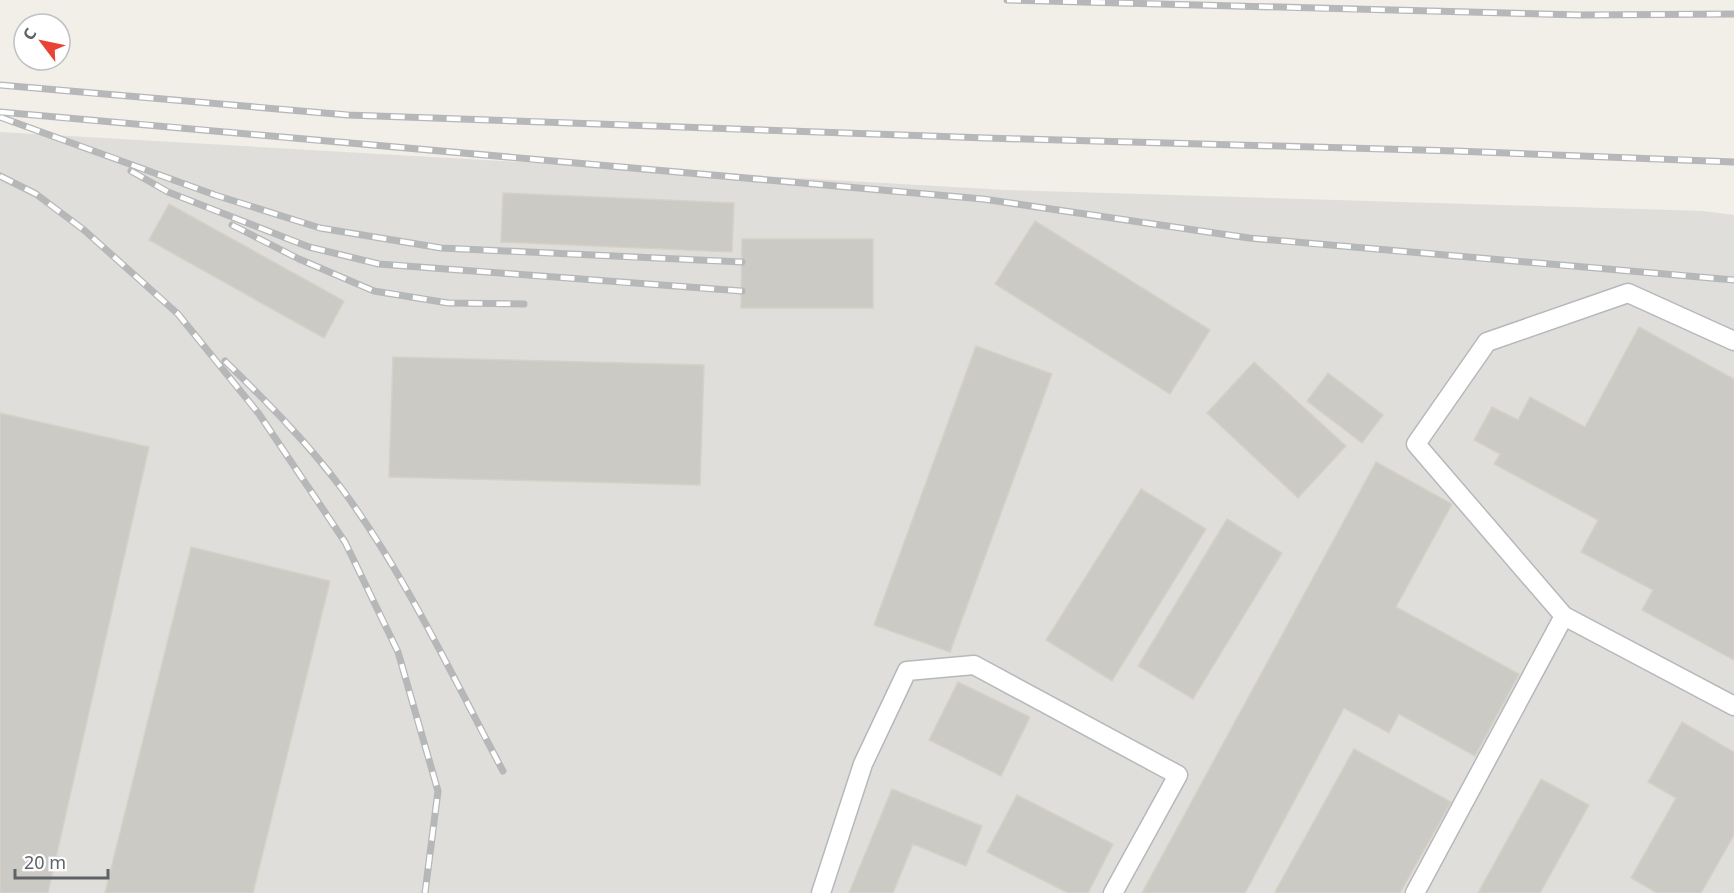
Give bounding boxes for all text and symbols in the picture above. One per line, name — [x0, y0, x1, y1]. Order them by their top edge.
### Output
north arrow — [12, 12, 72, 72]
text: С — [17, 24, 41, 44]
scale bar — [15, 842, 108, 880]
text: 20 m — [24, 850, 66, 874]

